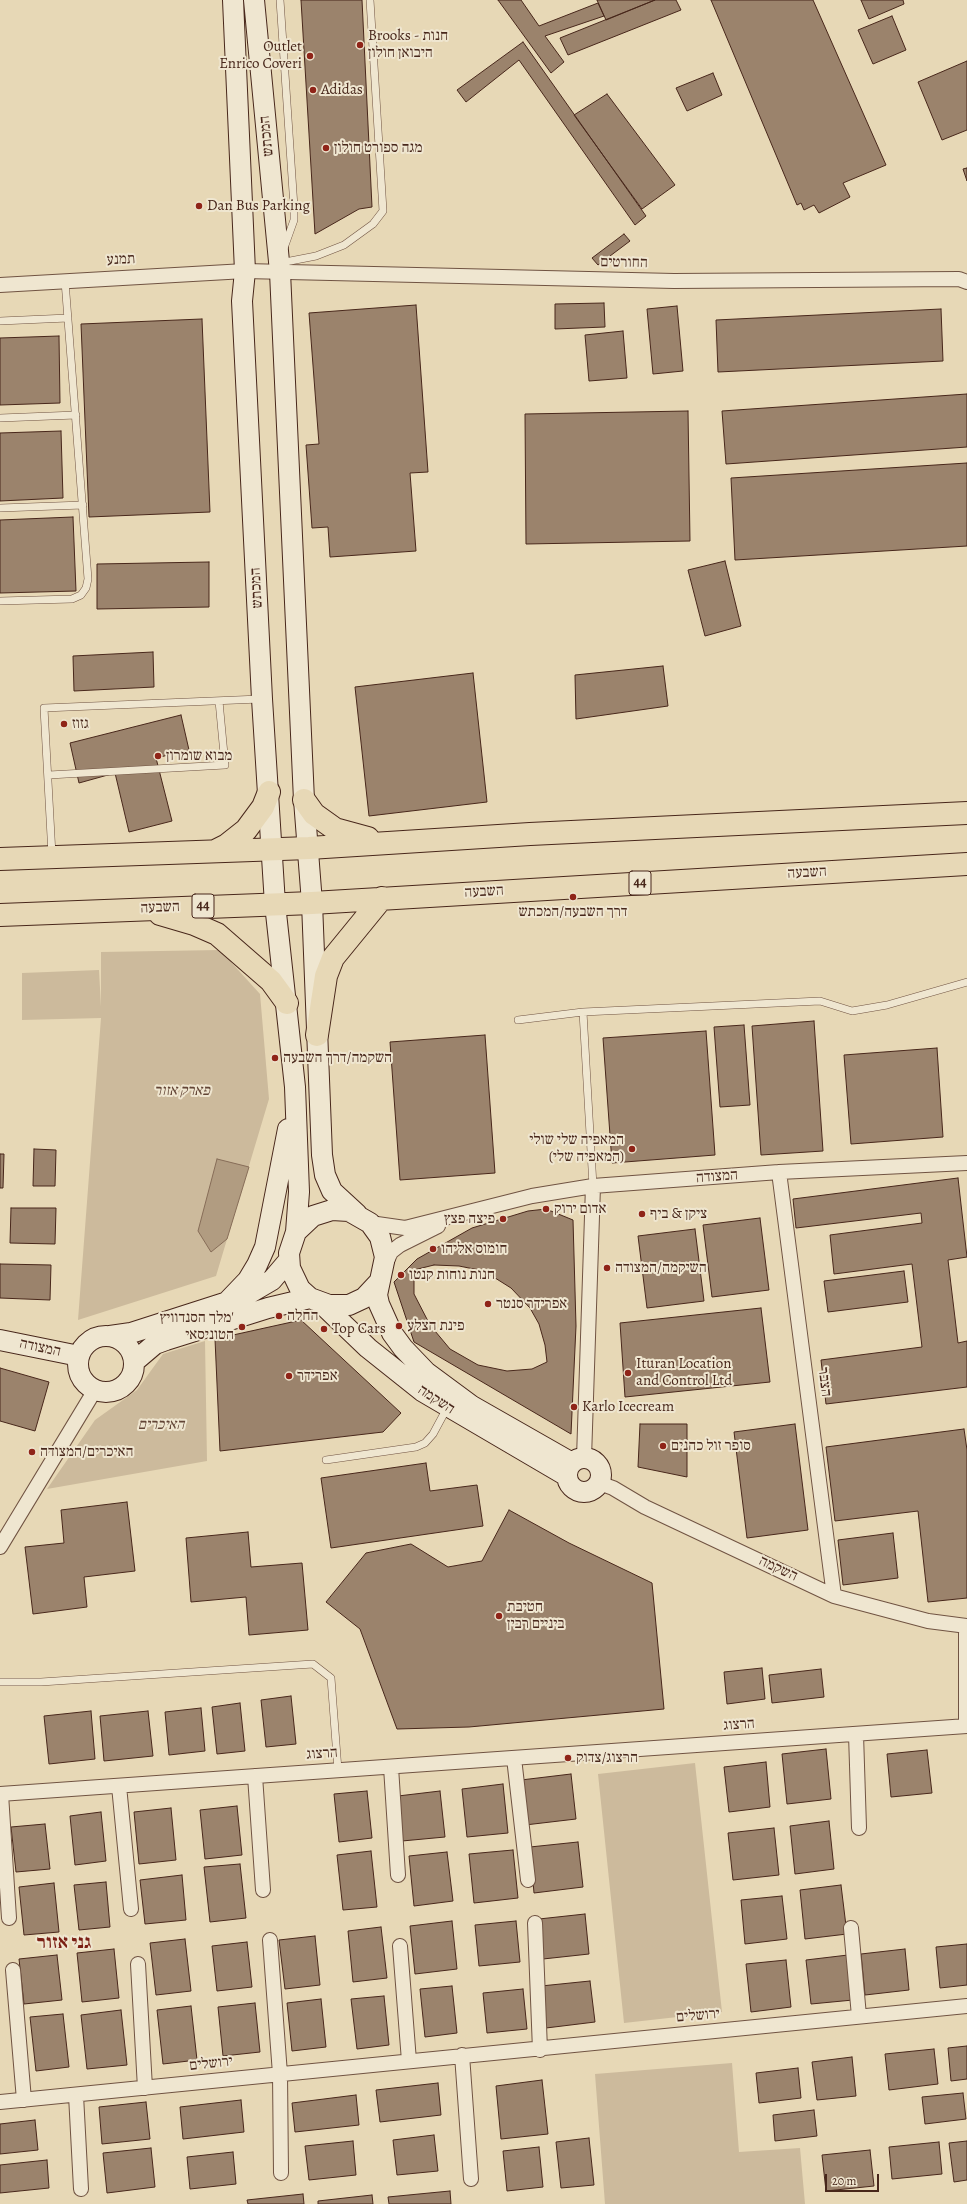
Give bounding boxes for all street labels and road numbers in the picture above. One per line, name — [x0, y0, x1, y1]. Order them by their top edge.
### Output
street label: המכתש — [256, 115, 278, 157]
street label: תמנע — [106, 250, 136, 270]
street label: החורטים — [600, 254, 648, 272]
street label: המכתש — [247, 567, 267, 609]
street label: השבעה — [787, 863, 827, 883]
road number: 44 — [629, 871, 651, 895]
street label: השבעה — [464, 882, 504, 902]
road number: 44 — [192, 894, 214, 918]
street label: השבעה — [140, 898, 180, 918]
street label: המצודה — [695, 1167, 739, 1187]
street label: המצודה — [18, 1335, 62, 1361]
street label: הצבר — [813, 1366, 835, 1398]
street label: השקמה — [414, 1381, 458, 1419]
street label: השקמה — [756, 1552, 800, 1586]
street label: הרצוג — [723, 1715, 755, 1735]
street label: הרצוג — [306, 1744, 338, 1764]
street label: ירושלים — [675, 2005, 721, 2027]
street label: ירושלים — [188, 2053, 234, 2075]

